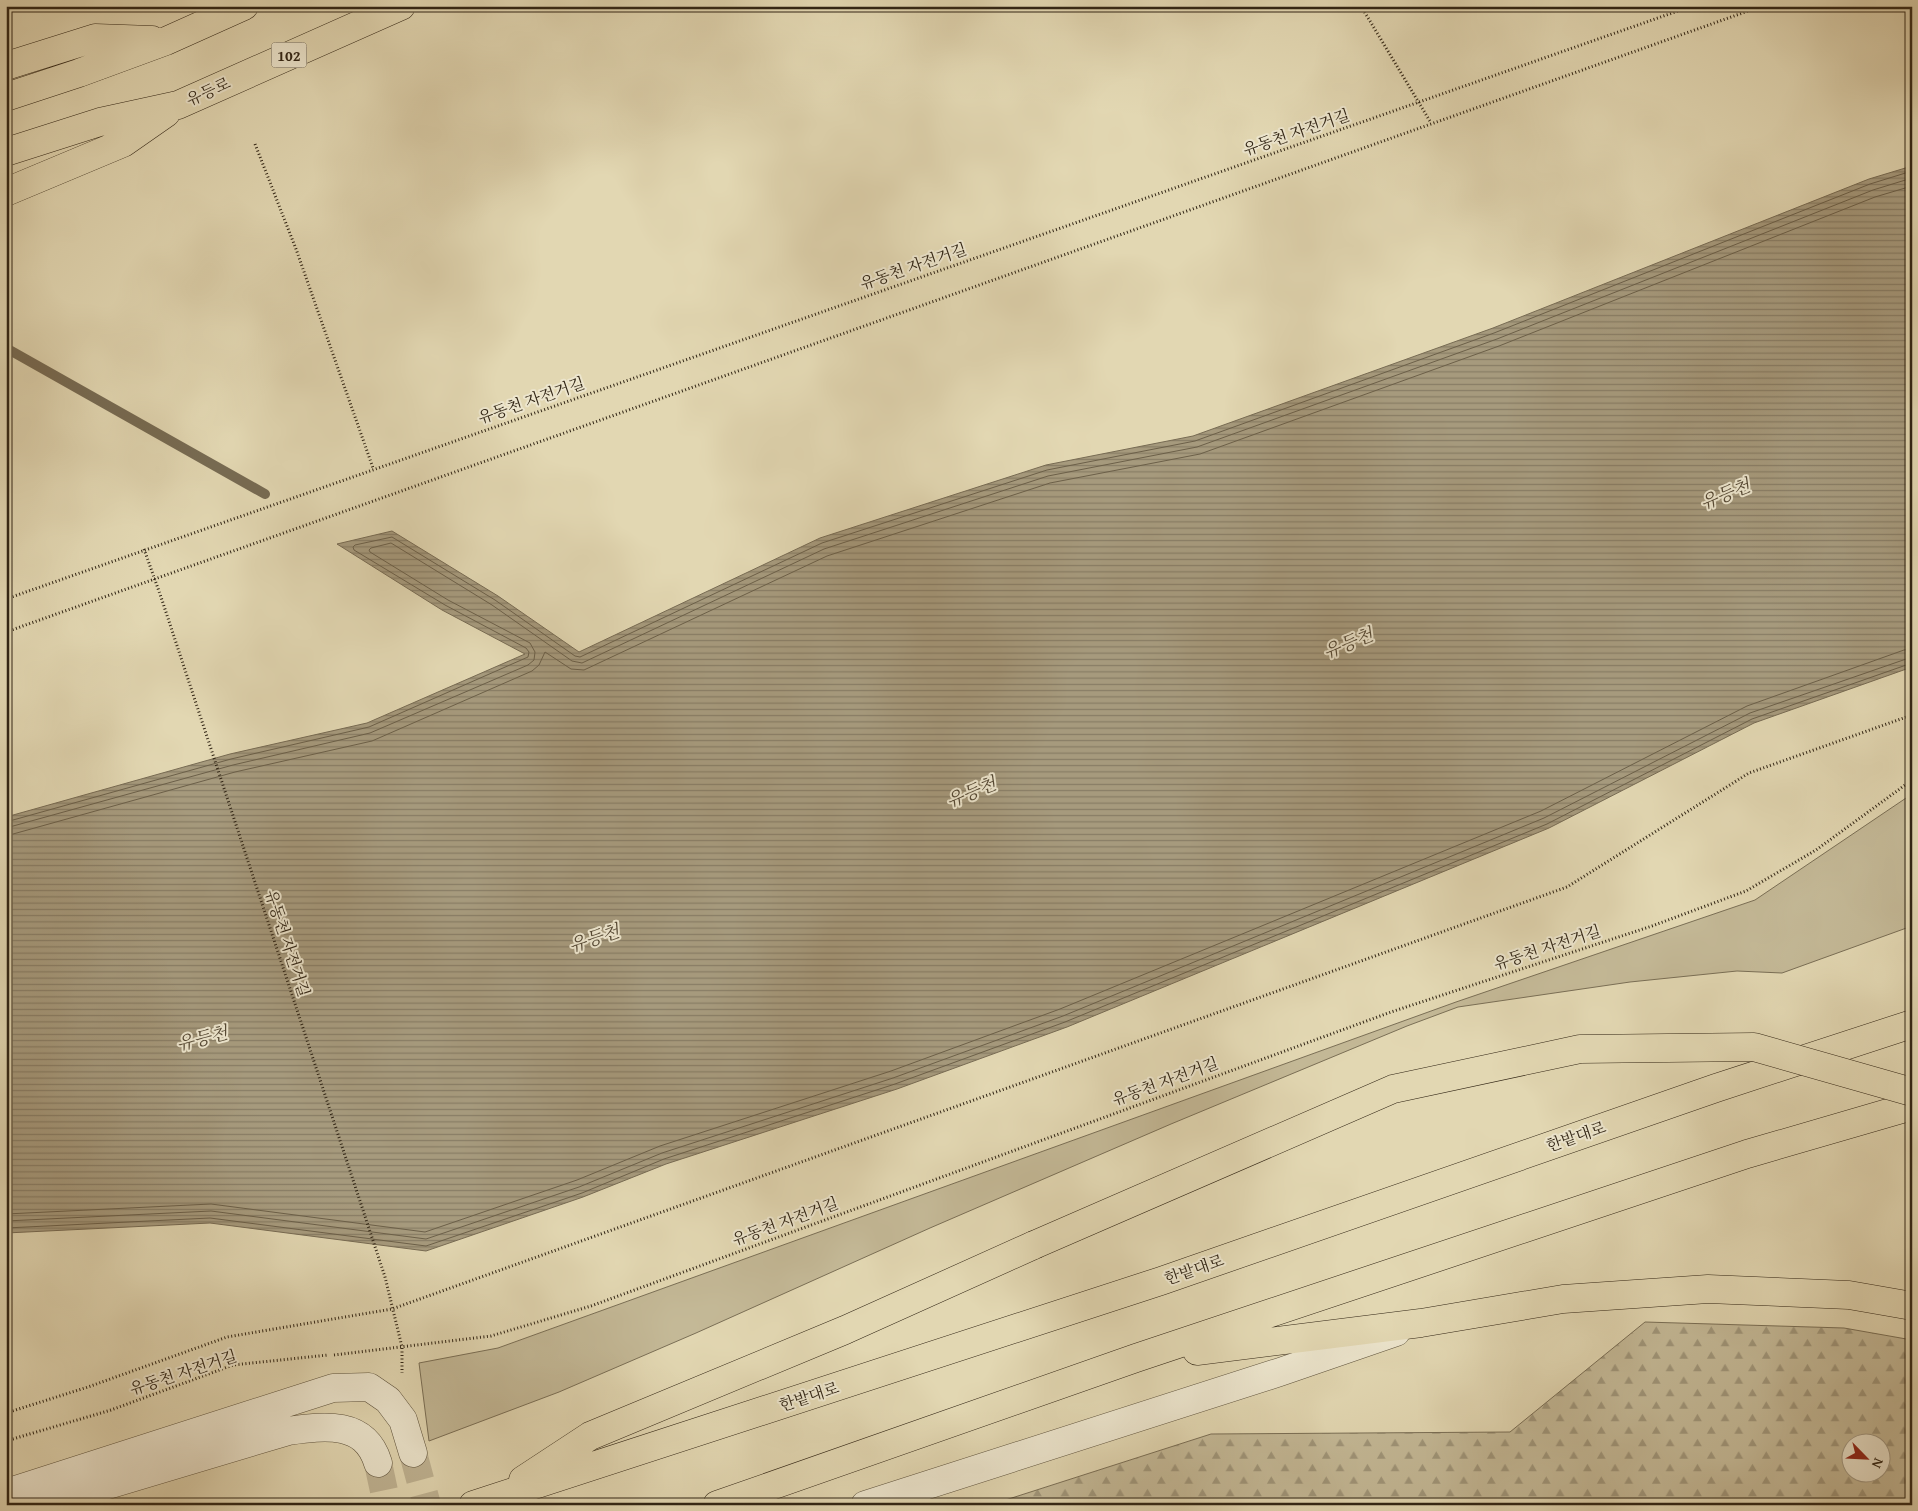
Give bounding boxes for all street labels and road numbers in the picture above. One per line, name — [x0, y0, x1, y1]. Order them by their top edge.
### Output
road number: 102 — [272, 42, 306, 68]
street label: 유등로 — [182, 70, 235, 111]
street label: 유동천 자전거길 — [1239, 102, 1353, 162]
street label: 유동천 자전거길 — [856, 236, 970, 296]
street label: 유동천 자전거길 — [474, 370, 588, 430]
street label: 유동천 자전거길 — [259, 886, 317, 1000]
street label: 유동천 자전거길 — [1490, 918, 1604, 976]
street label: 유동천 자전거길 — [1108, 1051, 1222, 1111]
street label: 한밭대로 — [1543, 1114, 1610, 1157]
street label: 유동천 자전거길 — [728, 1191, 842, 1251]
street label: 한밭대로 — [1161, 1247, 1228, 1290]
street label: 유동천 자전거길 — [126, 1343, 240, 1401]
street label: 한밭대로 — [776, 1375, 843, 1417]

